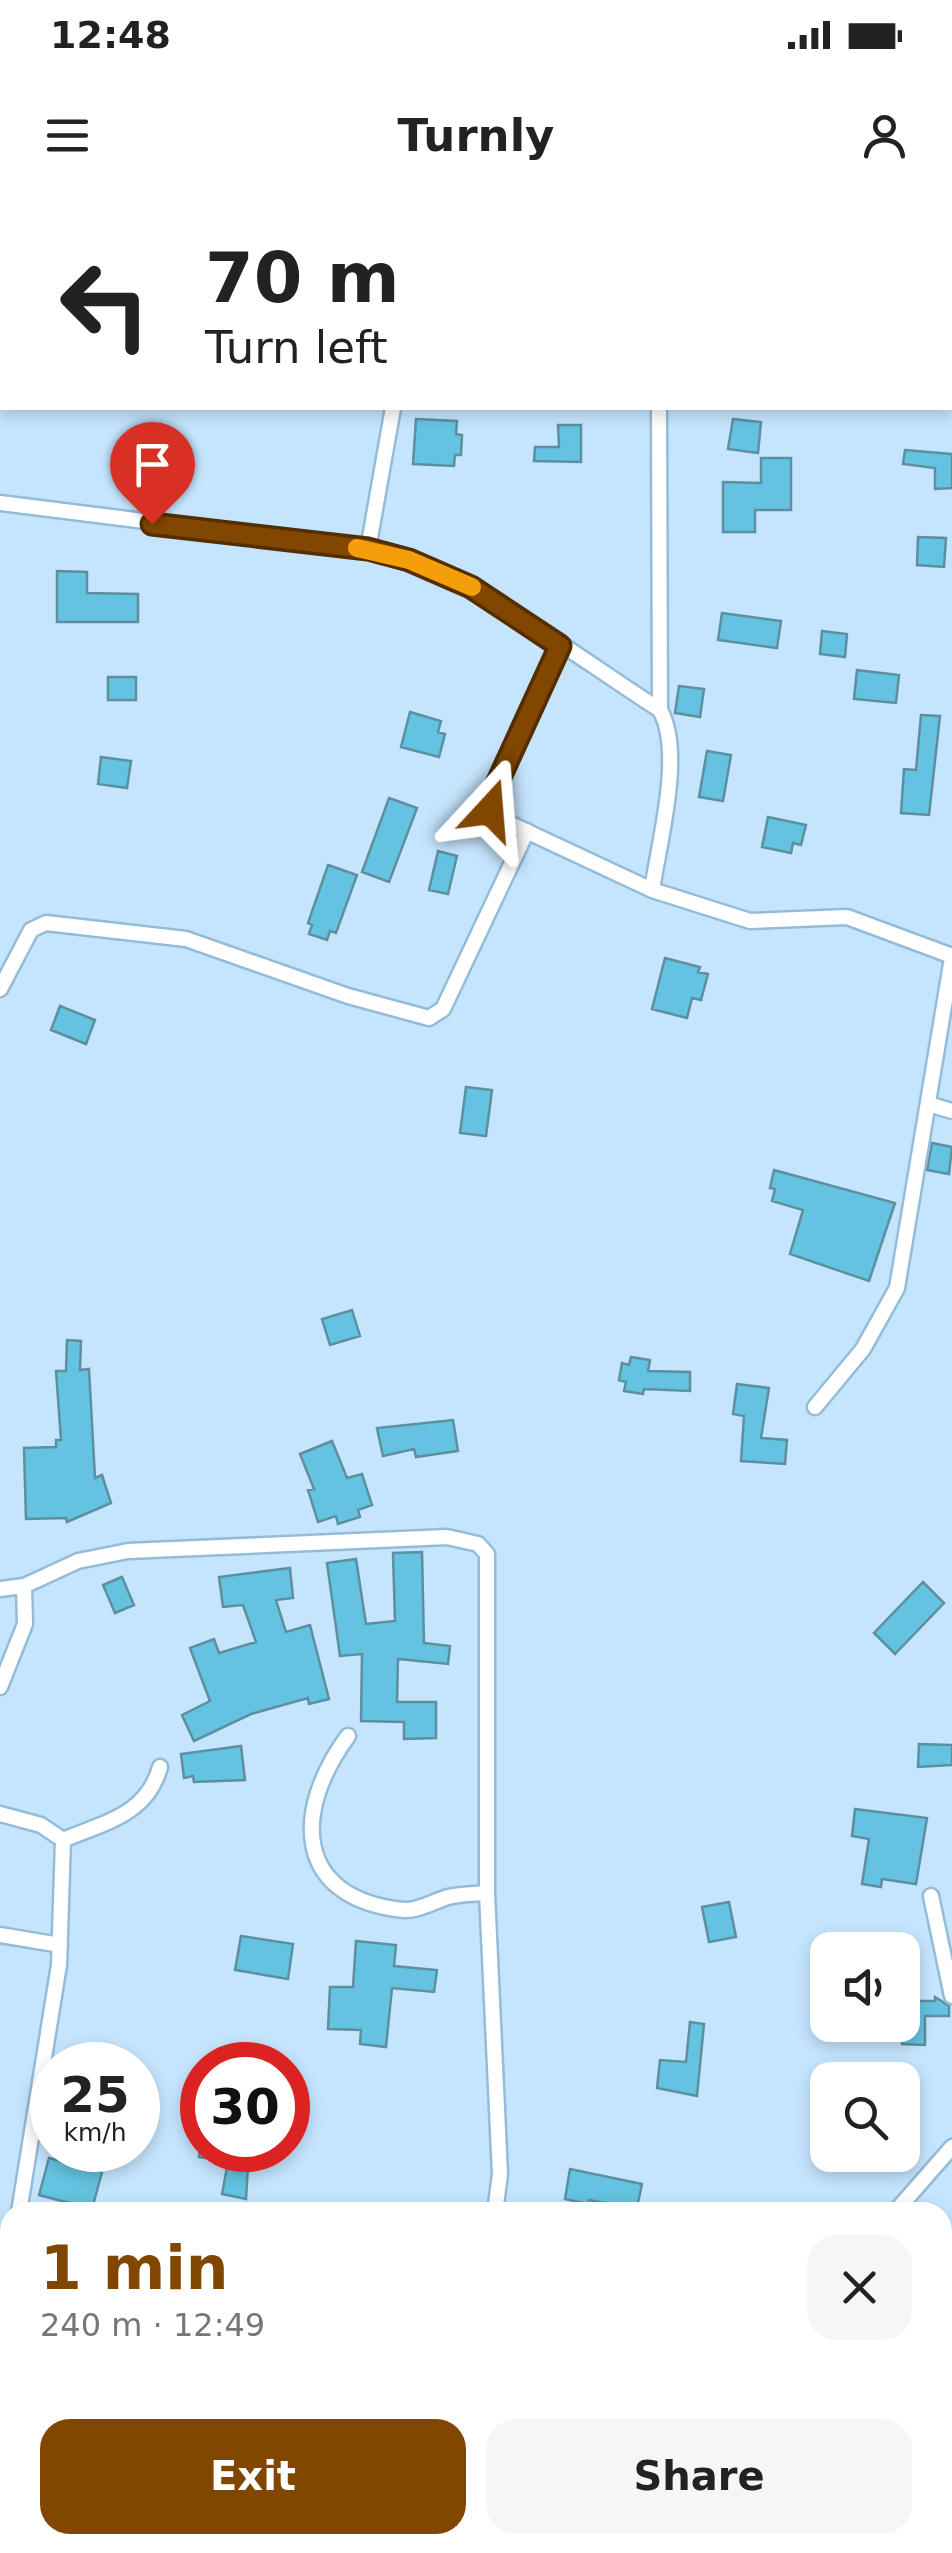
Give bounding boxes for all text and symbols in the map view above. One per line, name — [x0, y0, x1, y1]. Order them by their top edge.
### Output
text: 12:48 — [50, 13, 171, 57]
icon: menu — [40, 108, 95, 163]
icon: person — [857, 108, 912, 163]
text: Turnly — [398, 109, 554, 162]
text: 70 m — [205, 237, 400, 319]
icon: left — [40, 240, 170, 370]
text: Turn left — [205, 321, 388, 374]
pin — [110, 422, 195, 525]
icon: arrive — [125, 437, 180, 492]
position arrow — [438, 758, 542, 862]
map controls — [810, 1932, 920, 2172]
button: sound — [810, 1932, 920, 2042]
speed limit sign: 30 — [180, 2042, 310, 2172]
button: search — [810, 2062, 920, 2172]
text: 25 — [60, 2066, 130, 2124]
text: km/h — [63, 2118, 127, 2147]
text: 1 min — [40, 2233, 228, 2303]
button: close — [807, 2235, 912, 2340]
text: 240 m · 12:49 — [40, 2306, 265, 2344]
button: Exit — [40, 2419, 466, 2534]
button: Share — [486, 2419, 912, 2534]

